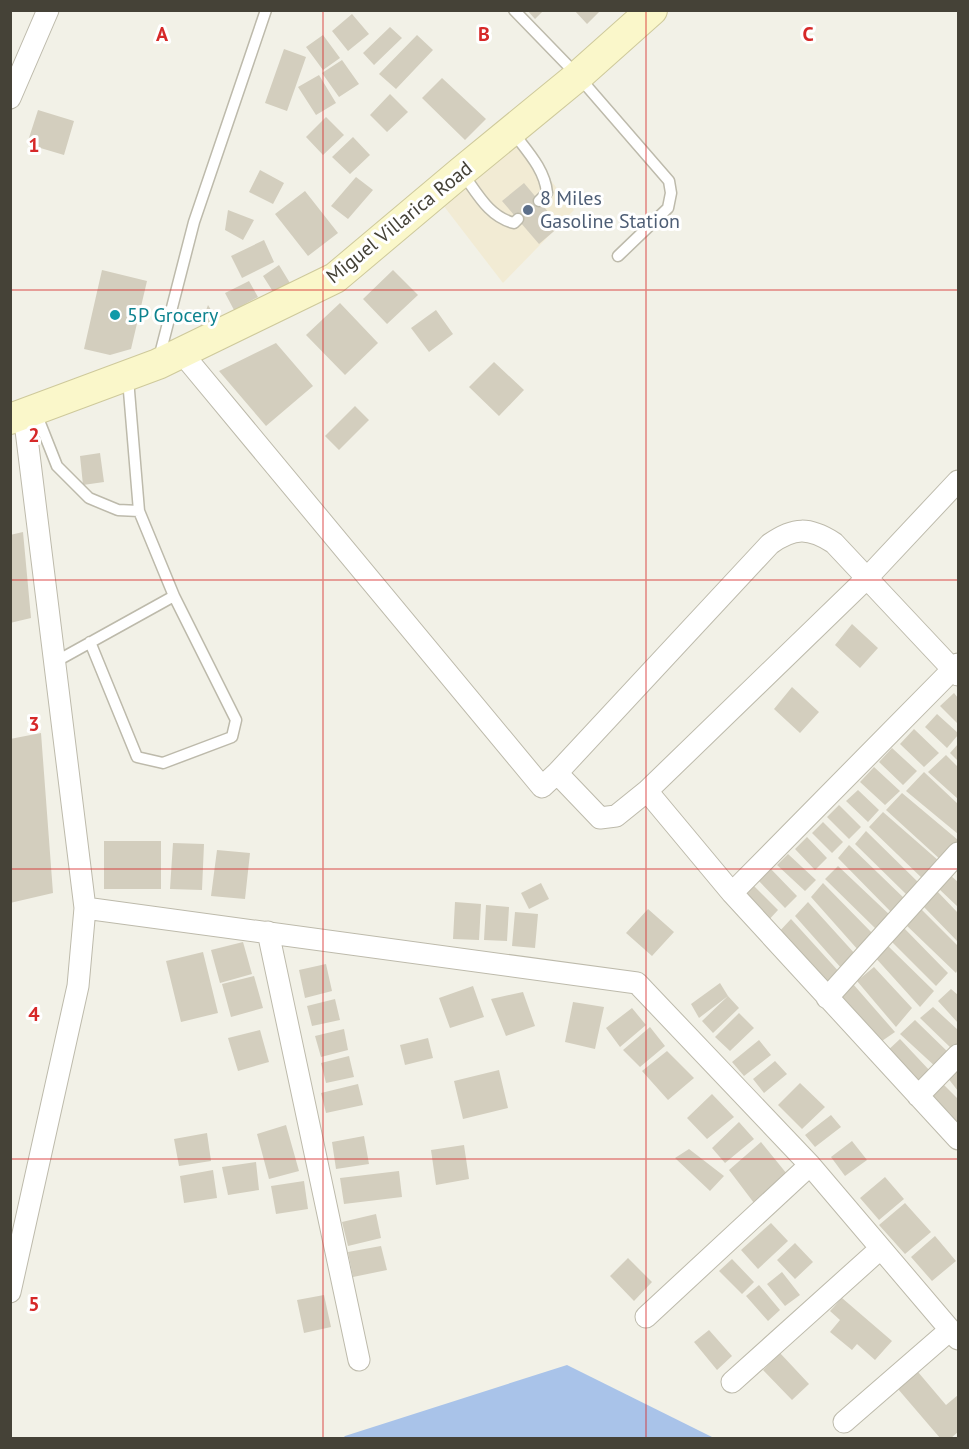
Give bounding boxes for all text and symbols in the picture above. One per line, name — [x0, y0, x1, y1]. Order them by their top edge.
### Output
text: A — [156, 21, 169, 47]
text: B — [478, 21, 490, 47]
text: C — [802, 21, 814, 47]
text: 1 — [28, 132, 40, 158]
street label: Miguel Villarica Road — [321, 155, 477, 289]
place label: 8 Miles Gasoline Station — [540, 185, 680, 234]
marker: 8 Miles Gasoline Station — [521, 203, 535, 217]
place label: 5P Grocery — [127, 302, 219, 328]
marker: 5P Grocery — [108, 308, 122, 322]
text: 2 — [28, 422, 40, 448]
text: 3 — [28, 711, 40, 737]
text: 4 — [28, 1001, 40, 1027]
text: 5 — [28, 1291, 40, 1317]

